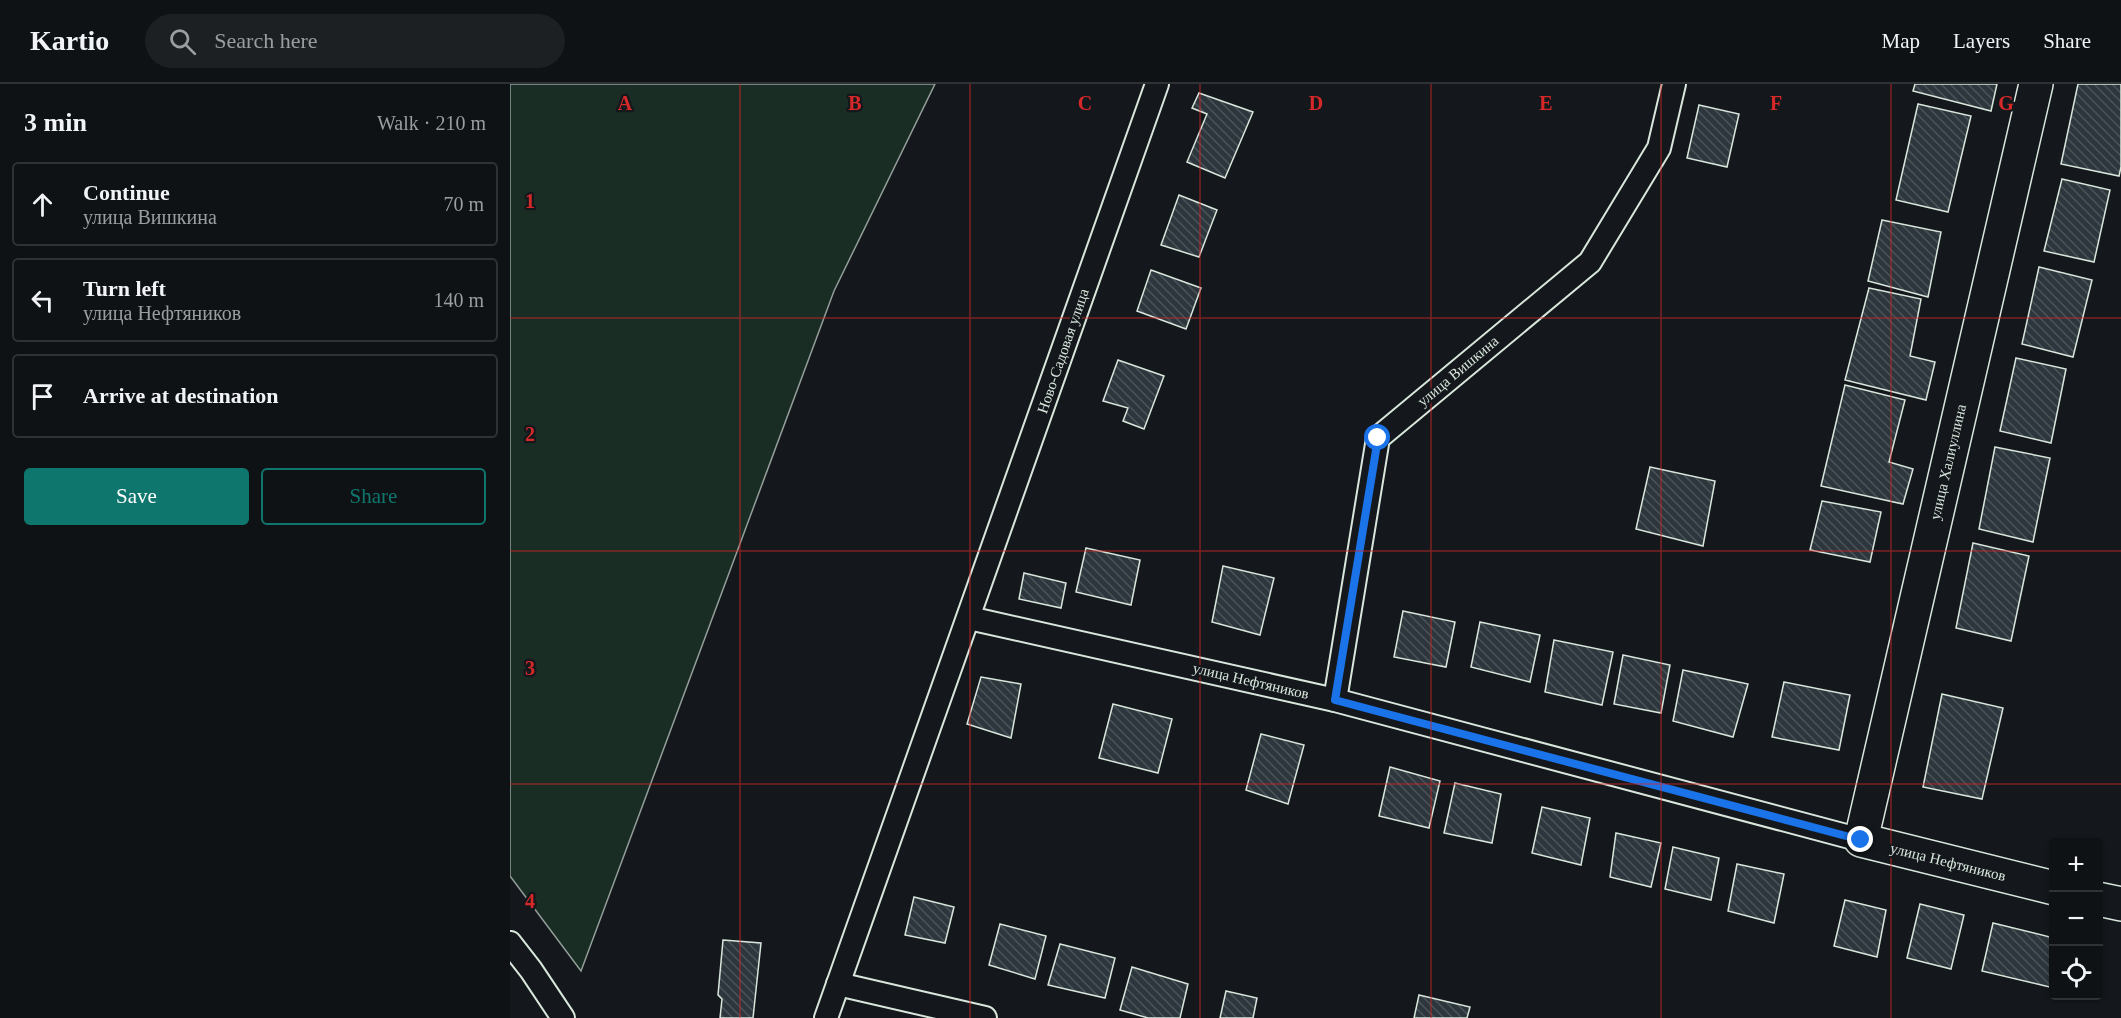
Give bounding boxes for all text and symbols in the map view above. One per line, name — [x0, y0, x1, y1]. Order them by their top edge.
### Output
search box — [145, 14, 565, 68]
text: Kartio — [30, 25, 109, 56]
icon: search — [166, 25, 199, 58]
text: Search here — [214, 28, 318, 53]
text: Map — [1882, 29, 1920, 53]
text: Layers — [1953, 29, 2010, 53]
text: Share — [2043, 29, 2091, 53]
text: A — [618, 92, 633, 114]
text: B — [848, 92, 862, 114]
text: C — [1078, 92, 1092, 114]
text: D — [1309, 92, 1323, 114]
text: E — [1539, 92, 1553, 114]
text: F — [1770, 92, 1782, 114]
text: G — [1998, 92, 2014, 114]
text: 3 min — [24, 108, 87, 137]
text: Walk · 210 m — [377, 112, 486, 134]
text: Continue — [83, 180, 170, 205]
icon: ahead — [26, 188, 59, 221]
text: 1 — [525, 190, 535, 212]
text: 70 m — [443, 193, 484, 215]
text: улица Вишкина — [83, 206, 217, 228]
text: Turn left — [83, 276, 166, 301]
icon: left — [26, 284, 59, 317]
street label: Ново-Садовая улица — [1034, 286, 1092, 415]
text: 140 m — [433, 289, 484, 311]
text: улица Нефтяников — [83, 302, 241, 324]
street label: улица Вишкина — [1414, 332, 1502, 409]
icon: arrive — [26, 380, 59, 413]
text: Arrive at destination — [83, 383, 279, 408]
street label: улица Халиуллина — [1927, 402, 1969, 522]
text: 2 — [525, 423, 535, 445]
route start — [1364, 424, 1390, 450]
button: Save — [24, 468, 249, 525]
button: Share — [261, 468, 486, 525]
text: 3 — [525, 657, 535, 679]
street label: улица Нефтяников — [1191, 660, 1311, 702]
route end — [1847, 826, 1873, 852]
map controls — [2049, 838, 2103, 1000]
button: + — [2049, 838, 2103, 892]
street label: улица Нефтяников — [1889, 840, 2007, 884]
text: 4 — [525, 890, 535, 912]
button: − — [2049, 892, 2103, 946]
button: locate — [2049, 946, 2103, 1000]

